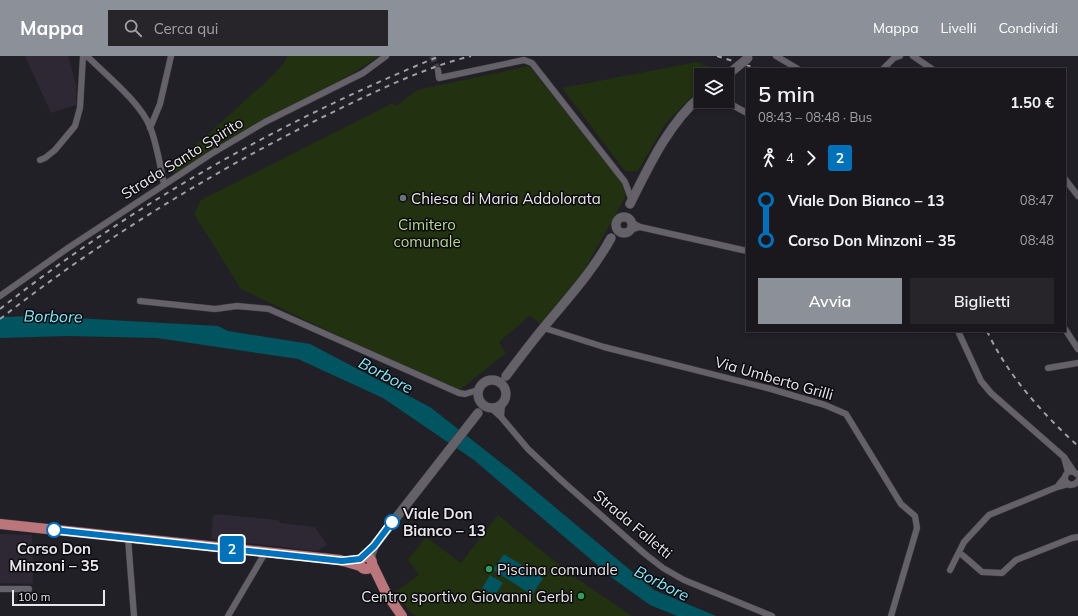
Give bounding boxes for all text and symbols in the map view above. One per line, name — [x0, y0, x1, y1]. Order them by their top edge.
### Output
search box — [108, 10, 388, 46]
text: Mappa — [20, 16, 84, 40]
icon: search — [122, 17, 144, 39]
text: Cerca qui — [154, 19, 218, 38]
text: Mappa — [873, 19, 919, 37]
text: Livelli — [941, 19, 976, 37]
text: Condividi — [998, 19, 1058, 37]
map controls — [694, 68, 734, 108]
button: layers — [694, 68, 734, 108]
text: 5 min — [758, 80, 815, 108]
text: 1.50 € — [1010, 93, 1054, 112]
text: 08:43 – 08:48 · Bus — [758, 109, 872, 125]
street label: Strada Santo Spirito — [117, 113, 247, 203]
icon: walk — [758, 147, 780, 169]
icon: forward — [800, 147, 822, 169]
text: 2 — [836, 149, 844, 167]
text: 4 — [786, 150, 794, 166]
place label: Chiesa di Maria Addolorata — [411, 189, 601, 208]
text: Viale Don Bianco – 13 — [788, 191, 944, 210]
text: 08:47 — [1020, 192, 1054, 208]
marker: Chiesa di Maria Addolorata — [398, 193, 408, 203]
park label: Cimitero comunale — [393, 215, 461, 251]
text: Corso Don Minzoni – 35 — [788, 231, 956, 250]
text: 08:48 — [1020, 232, 1054, 248]
button: Avvia — [758, 278, 902, 324]
button: Biglietti — [910, 278, 1054, 324]
water label: Borbore — [23, 305, 83, 327]
water label: Borbore — [355, 352, 417, 398]
street label: Via Umberto Grilli — [713, 352, 835, 404]
street label: Strada Falletti — [590, 485, 676, 563]
place label: Viale Don Bianco – 13 — [402, 504, 486, 540]
marker: Viale Don Bianco – 13 — [384, 514, 400, 530]
marker: Corso Don Minzoni – 35 — [46, 522, 62, 538]
line badge: 2 — [219, 536, 245, 562]
place label: Corso Don Minzoni – 35 — [9, 539, 99, 575]
text: 2 — [228, 540, 236, 558]
place label: Piscina comunale — [497, 560, 618, 579]
water label: Borbore — [631, 561, 693, 605]
marker: Piscina comunale — [484, 564, 494, 574]
place label: Centro sportivo Giovanni Gerbi — [361, 587, 573, 606]
scale bar — [12, 588, 105, 607]
text: 100 m — [18, 590, 50, 604]
marker: Centro sportivo Giovanni Gerbi — [576, 591, 586, 601]

